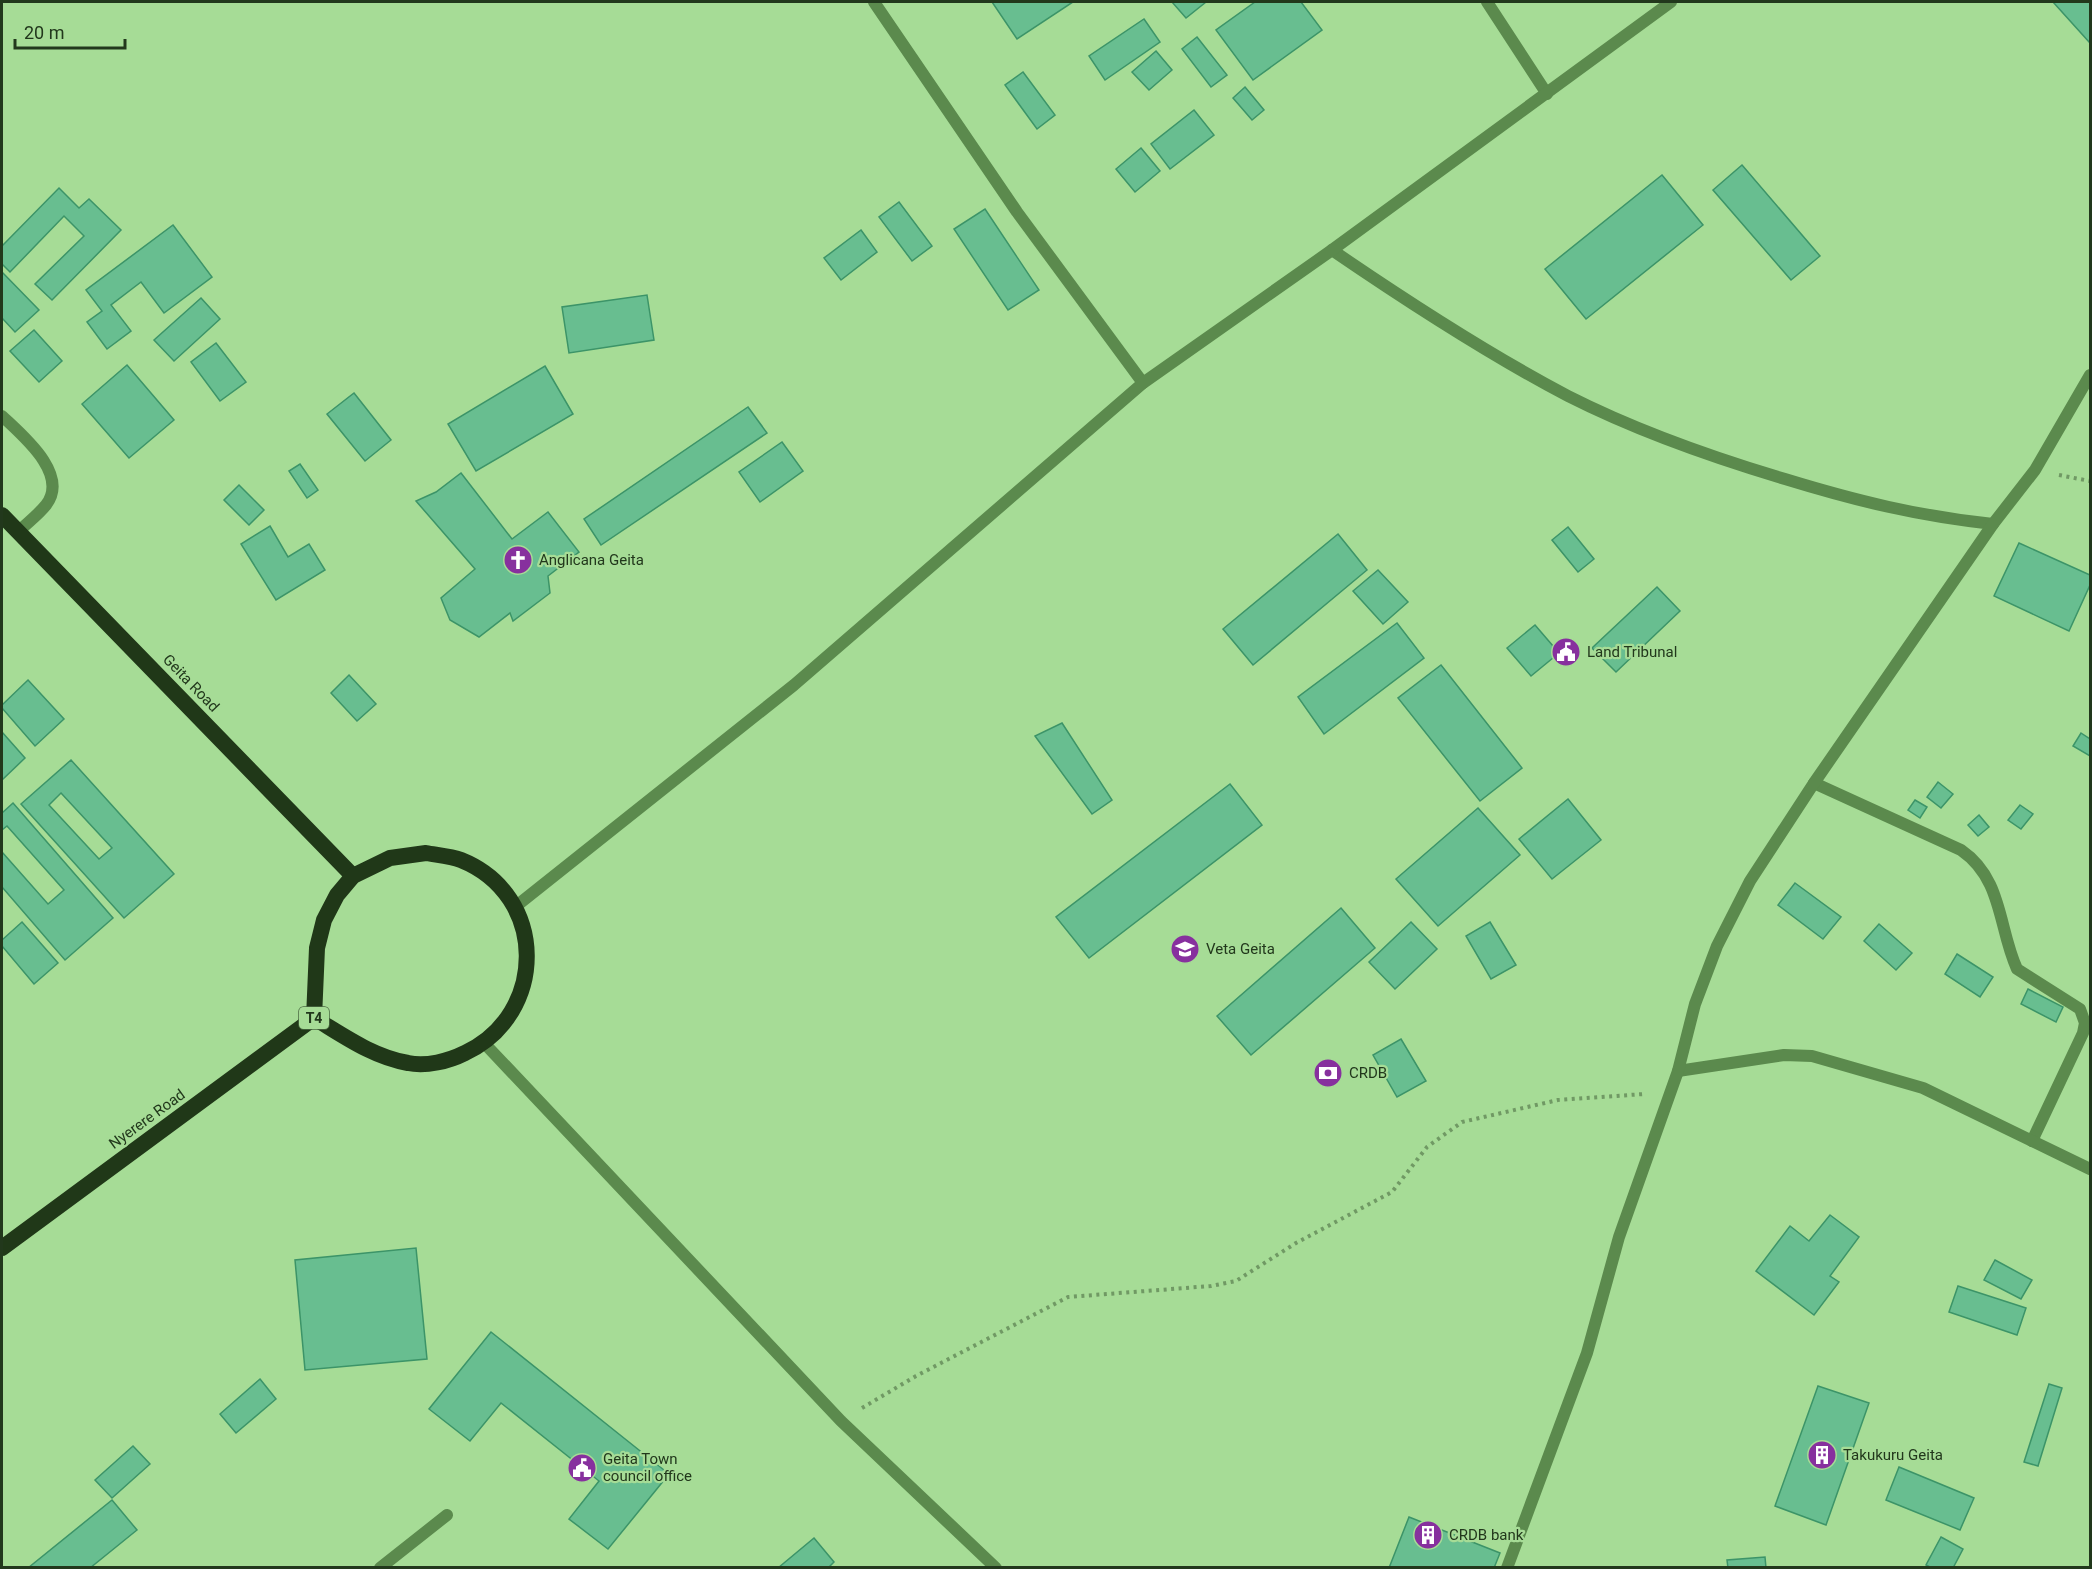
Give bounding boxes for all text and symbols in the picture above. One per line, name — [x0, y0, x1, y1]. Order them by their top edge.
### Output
scale bar — [15, 12, 124, 50]
text: 20 m — [24, 22, 64, 43]
church icon: Anglicana Geita — [502, 544, 534, 576]
place label: Anglicana Geita — [539, 551, 644, 569]
public building icon: Land Tribunal — [1550, 636, 1582, 668]
place label: Land Tribunal — [1587, 643, 1677, 661]
street label: Geita Road — [159, 650, 223, 716]
school or university icon: Veta Geita — [1169, 933, 1201, 965]
place label: Veta Geita — [1206, 940, 1275, 958]
road number: T4 — [299, 1007, 329, 1029]
bank icon: CRDB — [1312, 1057, 1344, 1089]
place label: CRDB — [1349, 1064, 1387, 1082]
street label: Nyerere Road — [105, 1085, 189, 1153]
building icon: Takukuru Geita — [1806, 1439, 1838, 1471]
place label: Takukuru Geita — [1843, 1446, 1943, 1464]
place label: Geita Town council office — [603, 1450, 692, 1485]
public building icon: Geita Town council office — [566, 1452, 598, 1484]
building icon: CRDB bank — [1412, 1519, 1444, 1551]
place label: CRDB bank — [1449, 1526, 1524, 1544]

